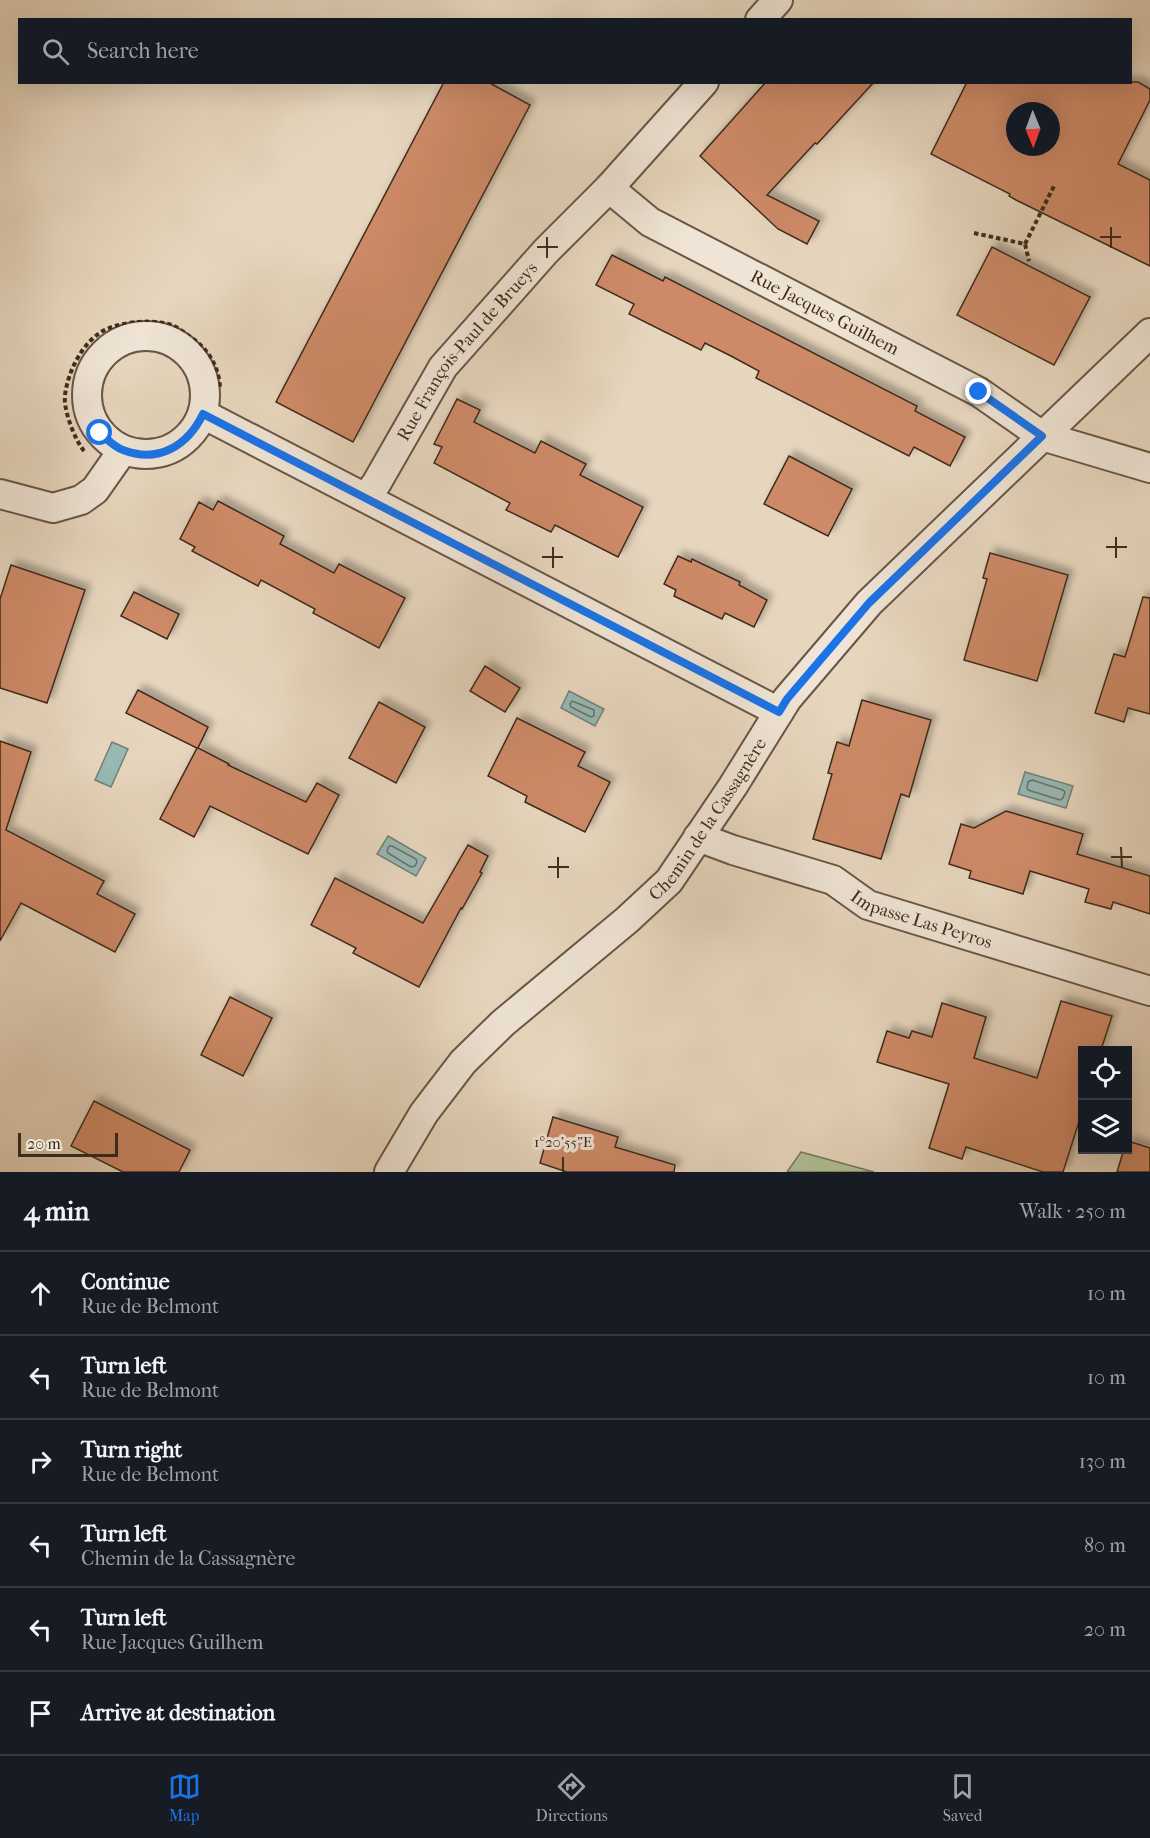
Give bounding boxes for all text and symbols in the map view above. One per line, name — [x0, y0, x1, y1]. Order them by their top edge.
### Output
search box — [18, 18, 1132, 84]
icon: search — [39, 35, 72, 68]
text: Search here — [87, 38, 199, 64]
north arrow — [1006, 102, 1060, 156]
street label: Rue François-Paul de Brueys — [392, 257, 542, 445]
street label: Rue Jacques Guilhem — [747, 265, 903, 359]
route end — [965, 378, 991, 404]
route start — [86, 419, 112, 445]
street label: Chemin de la Cassagnère — [645, 734, 771, 905]
street label: Impasse Las Peyros — [847, 886, 995, 953]
map controls — [1078, 1046, 1132, 1154]
button: locate — [1078, 1046, 1132, 1100]
button: layers — [1078, 1100, 1132, 1154]
scale bar — [18, 1130, 118, 1158]
text: 1°20'55"E — [534, 1133, 592, 1151]
text: 20 m — [27, 1134, 61, 1153]
text: 4 min — [24, 1196, 89, 1227]
text: Walk · 250 m — [1019, 1200, 1126, 1223]
text: Continue — [81, 1269, 170, 1295]
icon: ahead — [24, 1277, 57, 1310]
text: 10 m — [1087, 1282, 1126, 1305]
text: Rue de Belmont — [81, 1295, 219, 1318]
text: Turn left — [81, 1353, 167, 1379]
icon: left — [24, 1361, 57, 1394]
text: 10 m — [1087, 1366, 1126, 1389]
text: Rue de Belmont — [81, 1379, 219, 1402]
text: Turn right — [81, 1437, 182, 1463]
icon: right — [24, 1445, 57, 1478]
text: 130 m — [1079, 1450, 1126, 1473]
text: Rue de Belmont — [81, 1463, 219, 1486]
text: Turn left — [81, 1521, 167, 1547]
icon: left — [24, 1529, 57, 1562]
text: 80 m — [1084, 1534, 1126, 1557]
text: Chemin de la Cassagnère — [81, 1547, 295, 1570]
text: Turn left — [81, 1605, 167, 1631]
icon: left — [24, 1613, 57, 1646]
text: 20 m — [1084, 1618, 1126, 1641]
text: Rue Jacques Guilhem — [81, 1631, 264, 1654]
icon: arrive — [24, 1697, 57, 1730]
text: Arrive at destination — [81, 1700, 275, 1726]
tab: Map — [168, 1770, 201, 1825]
tab: Directions — [536, 1770, 608, 1825]
tab: Saved — [943, 1770, 982, 1825]

